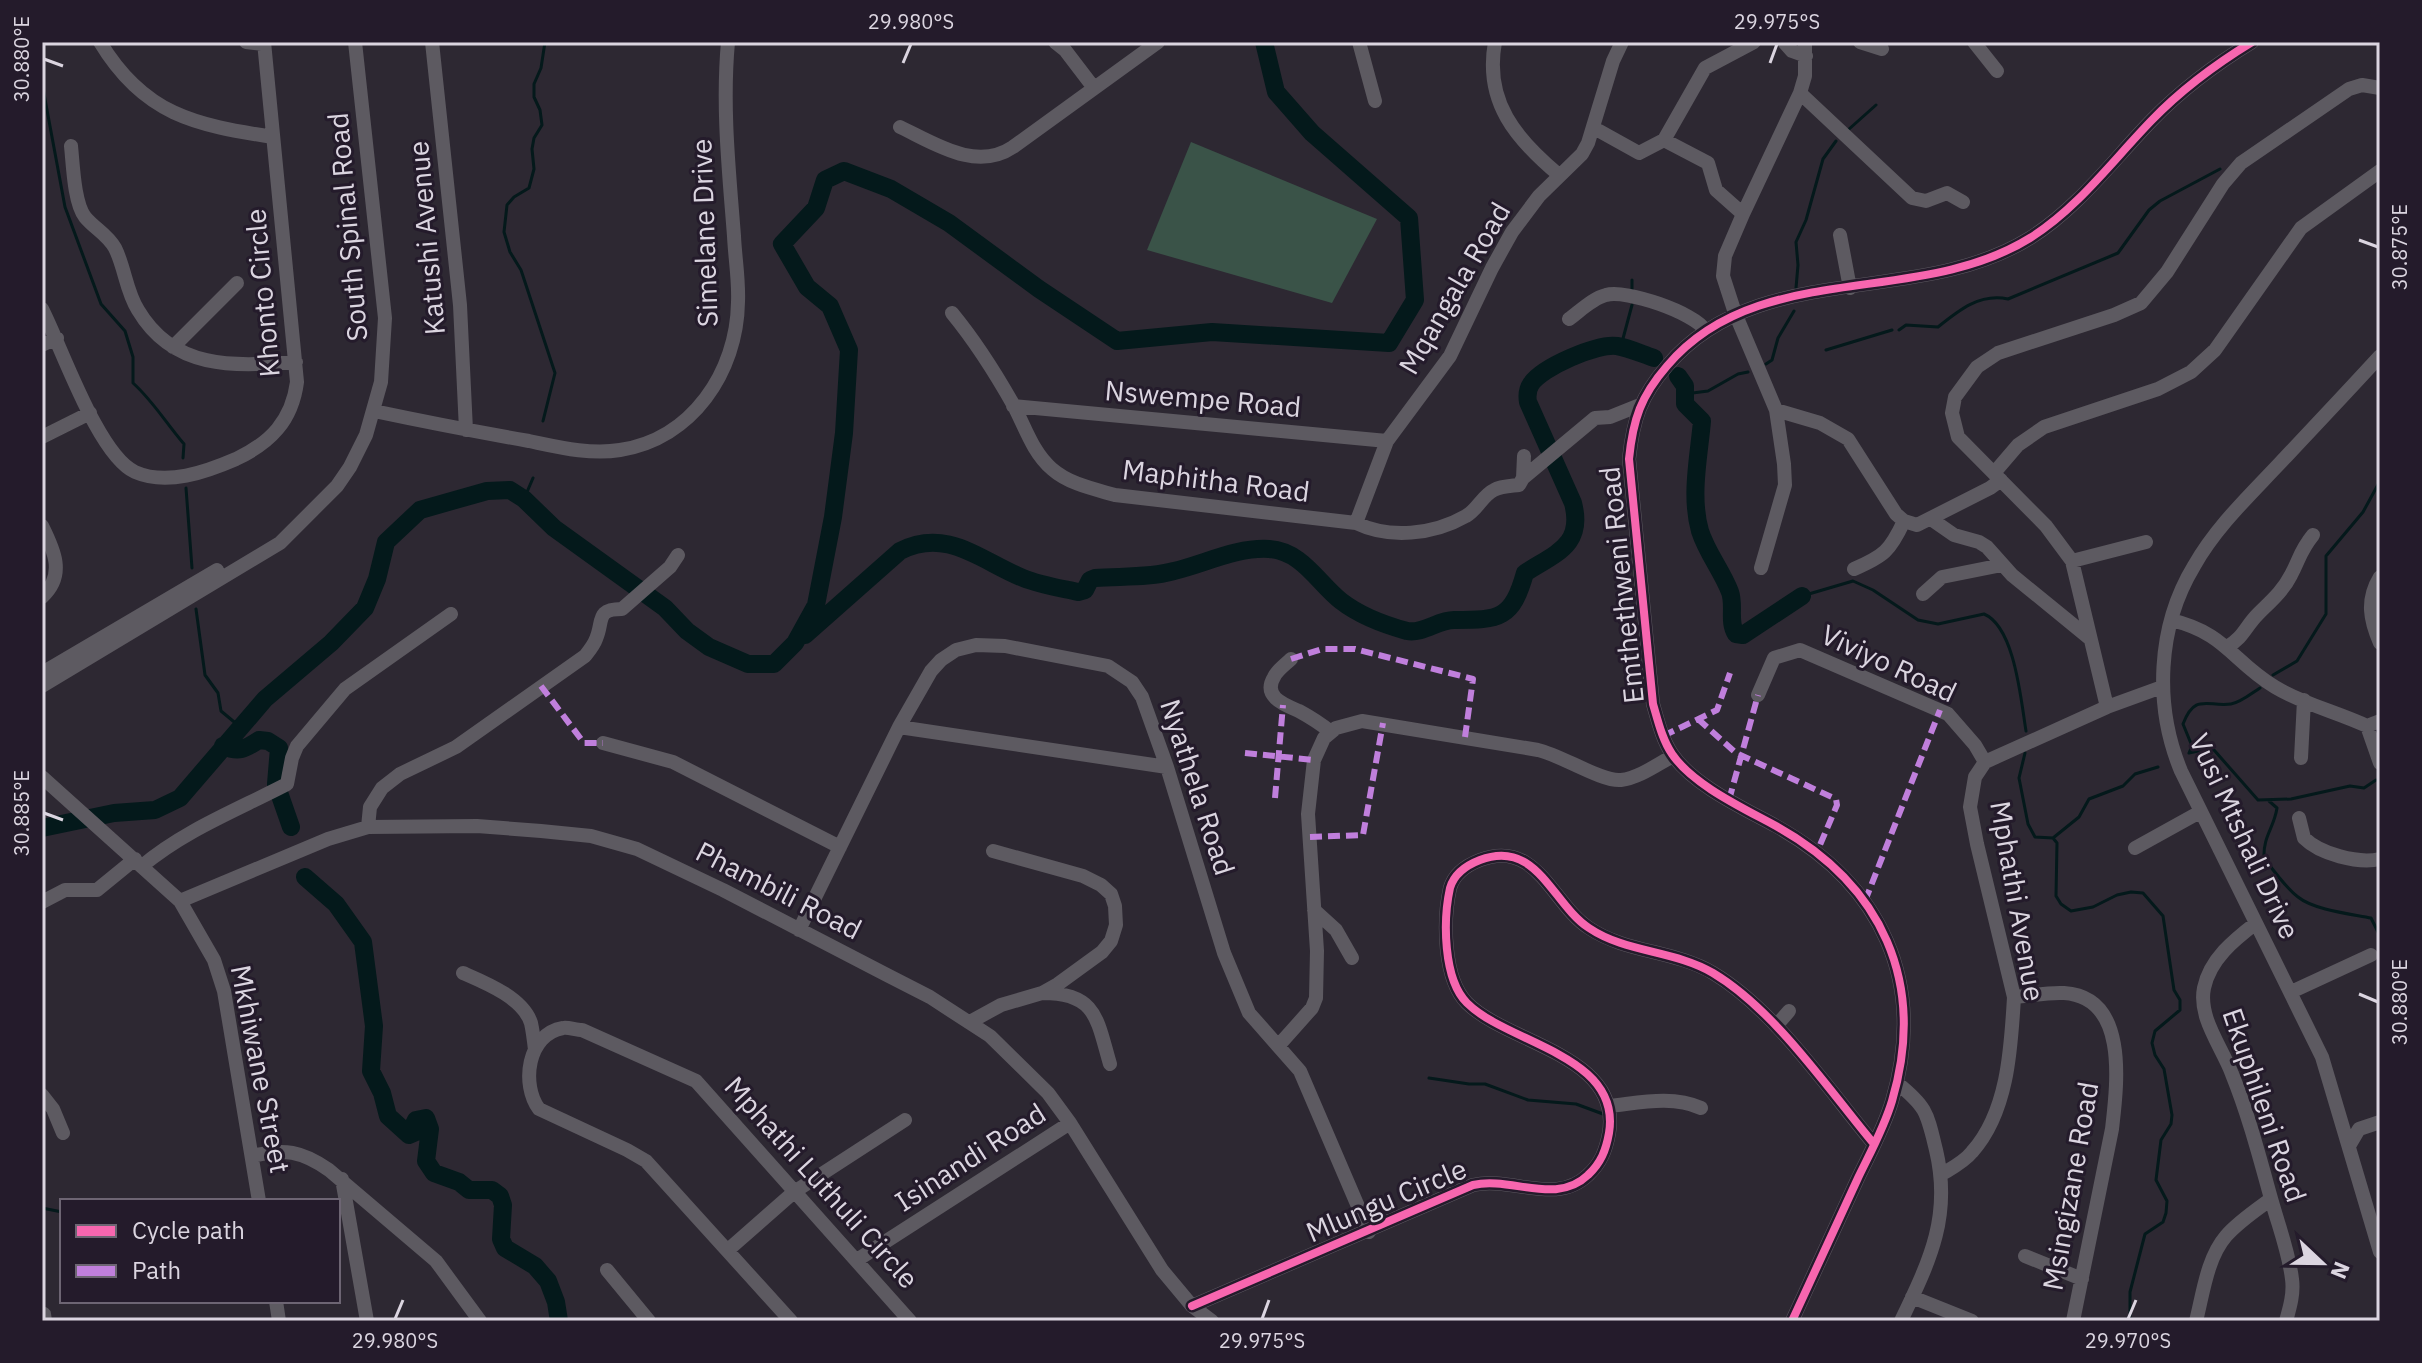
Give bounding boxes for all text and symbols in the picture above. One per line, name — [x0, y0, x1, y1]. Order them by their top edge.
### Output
text: 29.980°S — [868, 8, 954, 35]
text: 29.975°S — [1734, 8, 1820, 35]
text: 30.880°E — [8, 16, 35, 102]
street label: South Spinal Road — [319, 111, 375, 343]
street label: Simelane Drive — [682, 138, 726, 328]
street label: Katushi Avenue — [399, 139, 453, 337]
street label: Mqangala Road — [1390, 195, 1518, 381]
text: 30.875°E — [2386, 204, 2413, 290]
street label: Khonto Circle — [236, 207, 288, 379]
street label: Nswempe Road — [1103, 371, 1303, 425]
street label: Maphitha Road — [1120, 450, 1312, 510]
street label: Emthethweni Road — [1590, 465, 1652, 705]
street label: Viviyo Road — [1815, 616, 1963, 710]
street label: Nyathela Road — [1152, 694, 1244, 880]
street label: Vusi Mtshali Drive — [2181, 727, 2309, 945]
text: 30.885°E — [8, 770, 35, 856]
street label: Mphathi Avenue — [1982, 798, 2054, 1004]
street label: Phambili Road — [690, 832, 868, 948]
text: 30.880°E — [2386, 959, 2413, 1045]
street label: Mkhiwane Street — [223, 962, 299, 1176]
street label: Ekuphileni Road — [2215, 1003, 2315, 1207]
street label: Mphathi Luthuli Circle — [717, 1068, 927, 1296]
street label: Msingizane Road — [2033, 1079, 2107, 1293]
street label: Isinandi Road — [887, 1094, 1053, 1220]
street label: Mlungu Circle — [1300, 1150, 1472, 1250]
legend — [60, 1199, 340, 1303]
text: Cycle path — [132, 1214, 245, 1246]
north arrow — [2282, 1223, 2362, 1303]
text: Path — [132, 1254, 181, 1286]
text: N — [2325, 1258, 2357, 1283]
text: 29.980°S — [352, 1327, 438, 1354]
text: 29.975°S — [1219, 1327, 1305, 1354]
text: 29.970°S — [2085, 1327, 2171, 1354]

